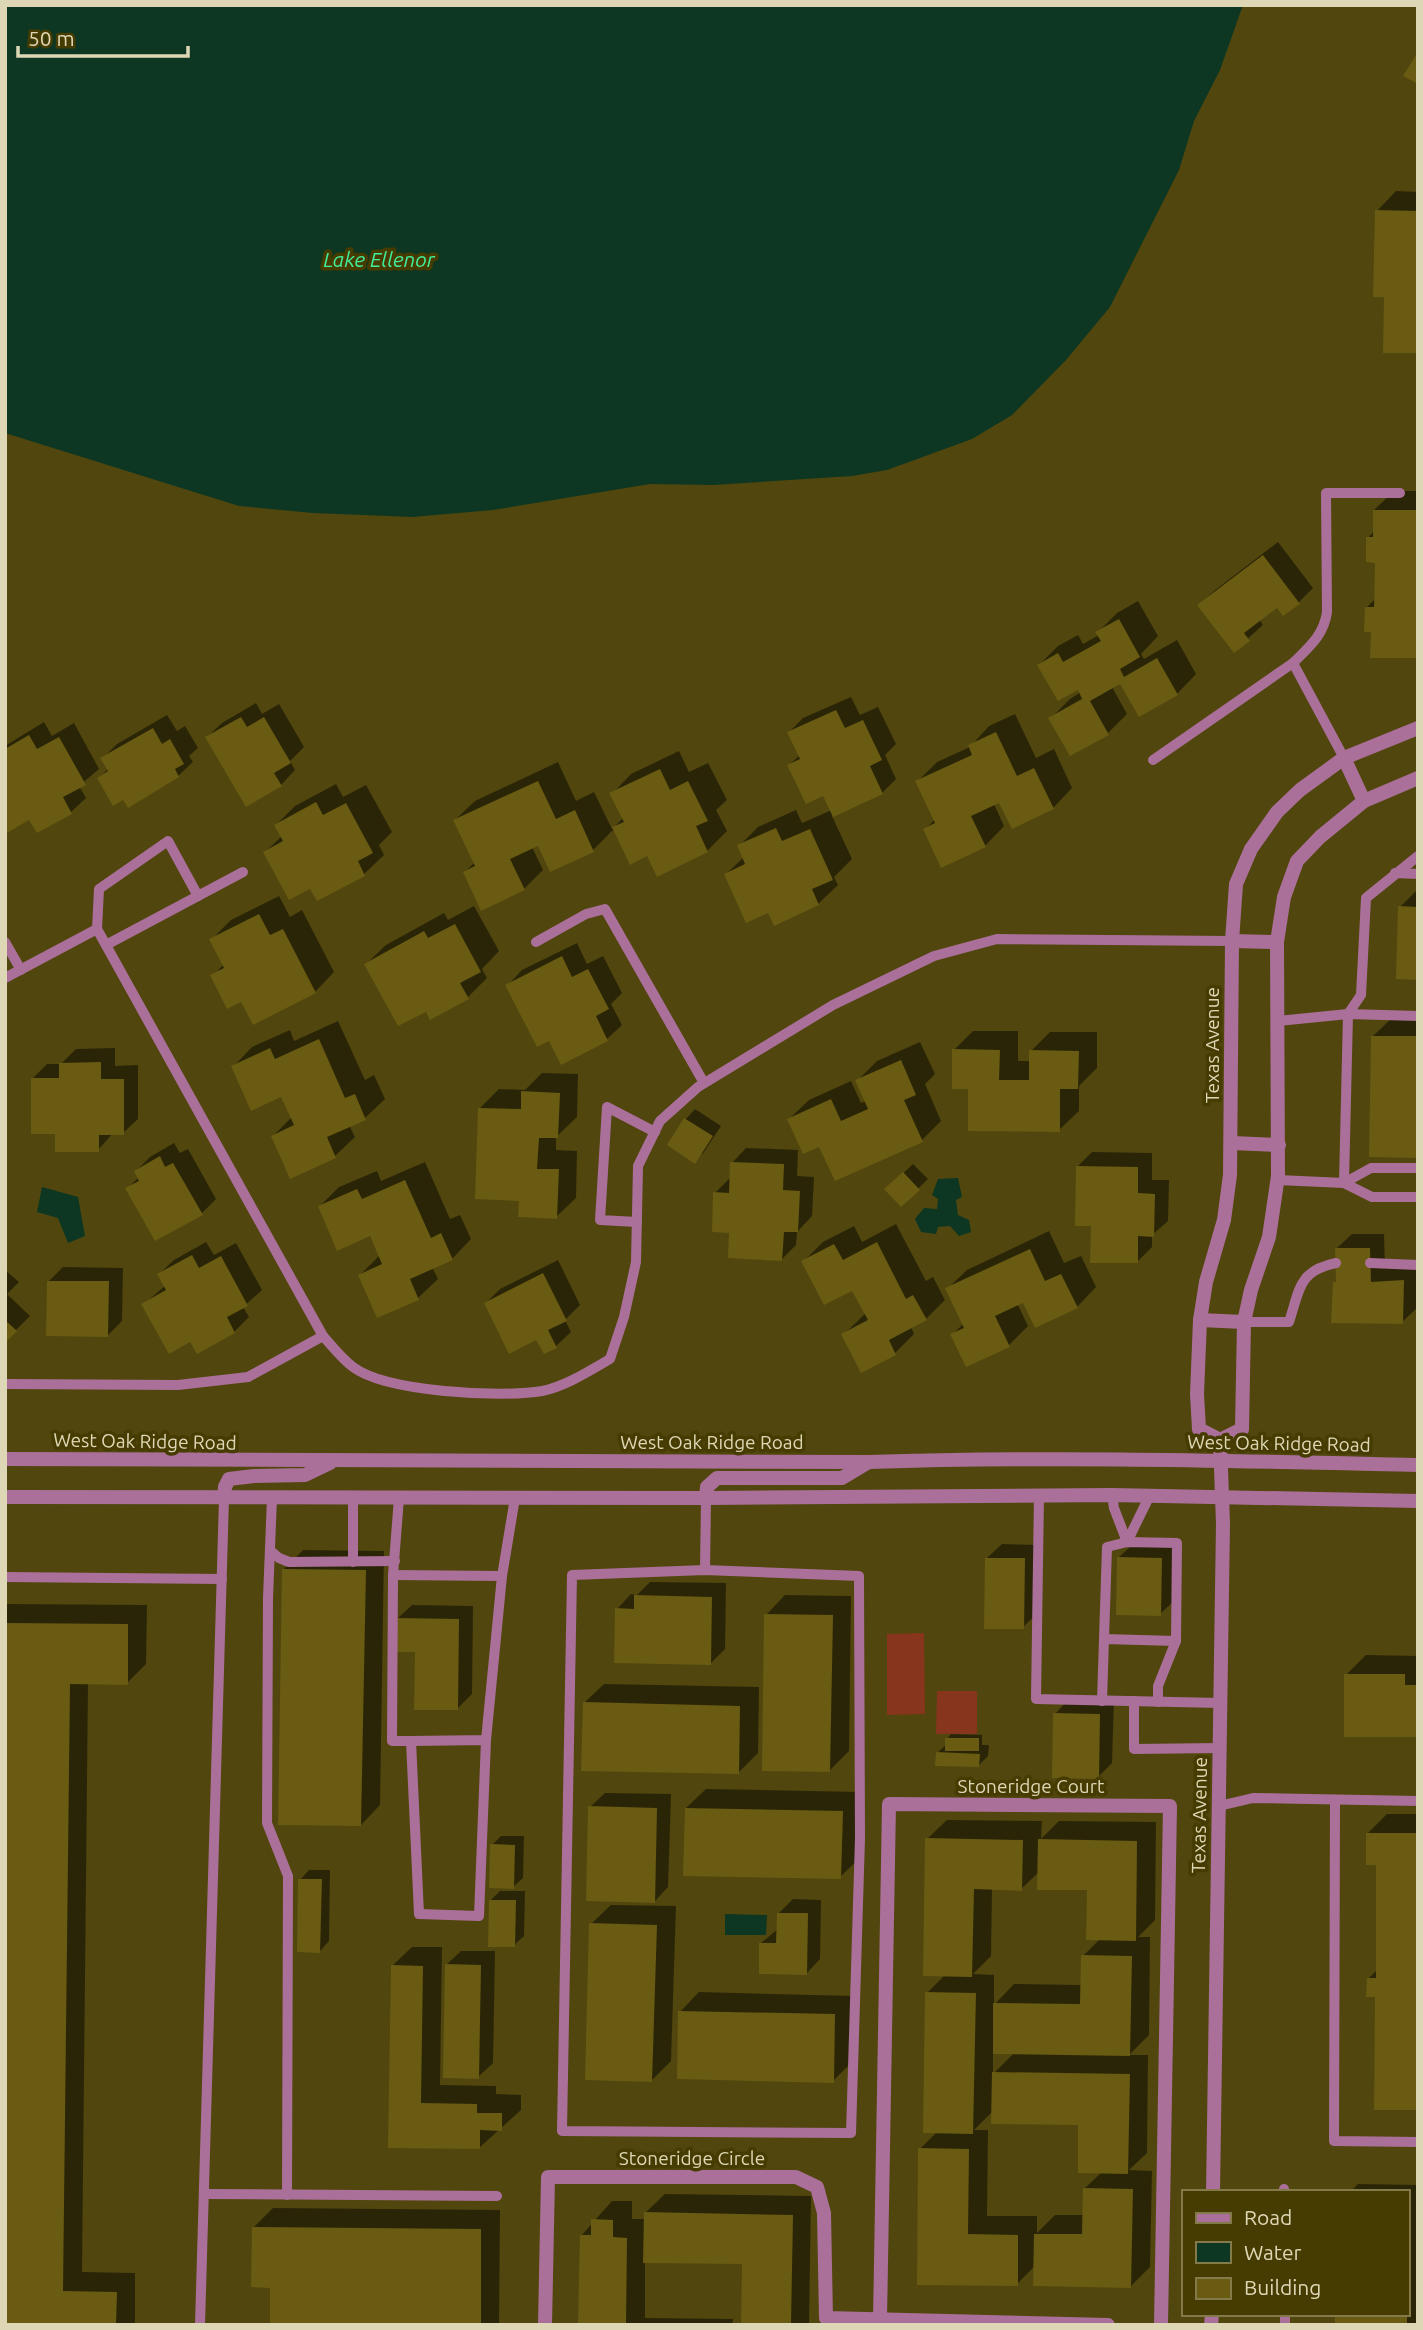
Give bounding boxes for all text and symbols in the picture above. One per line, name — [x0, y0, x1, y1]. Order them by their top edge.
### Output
scale bar — [18, 14, 187, 58]
text: 50 m — [28, 26, 75, 50]
water label: Lake Ellenor — [323, 247, 436, 271]
street label: Texas Avenue — [1201, 987, 1223, 1103]
street label: West Oak Ridge Road — [53, 1428, 237, 1454]
street label: West Oak Ridge Road — [1187, 1430, 1371, 1456]
street label: West Oak Ridge Road — [620, 1431, 804, 1453]
street label: Texas Avenue — [1187, 1757, 1211, 1873]
street label: Stoneridge Court — [958, 1775, 1105, 1797]
street label: Stoneridge Circle — [619, 2147, 765, 2169]
legend — [1182, 2190, 1409, 2316]
text: Road — [1244, 2205, 1292, 2229]
text: Water — [1244, 2240, 1302, 2264]
text: Building — [1244, 2275, 1321, 2299]

